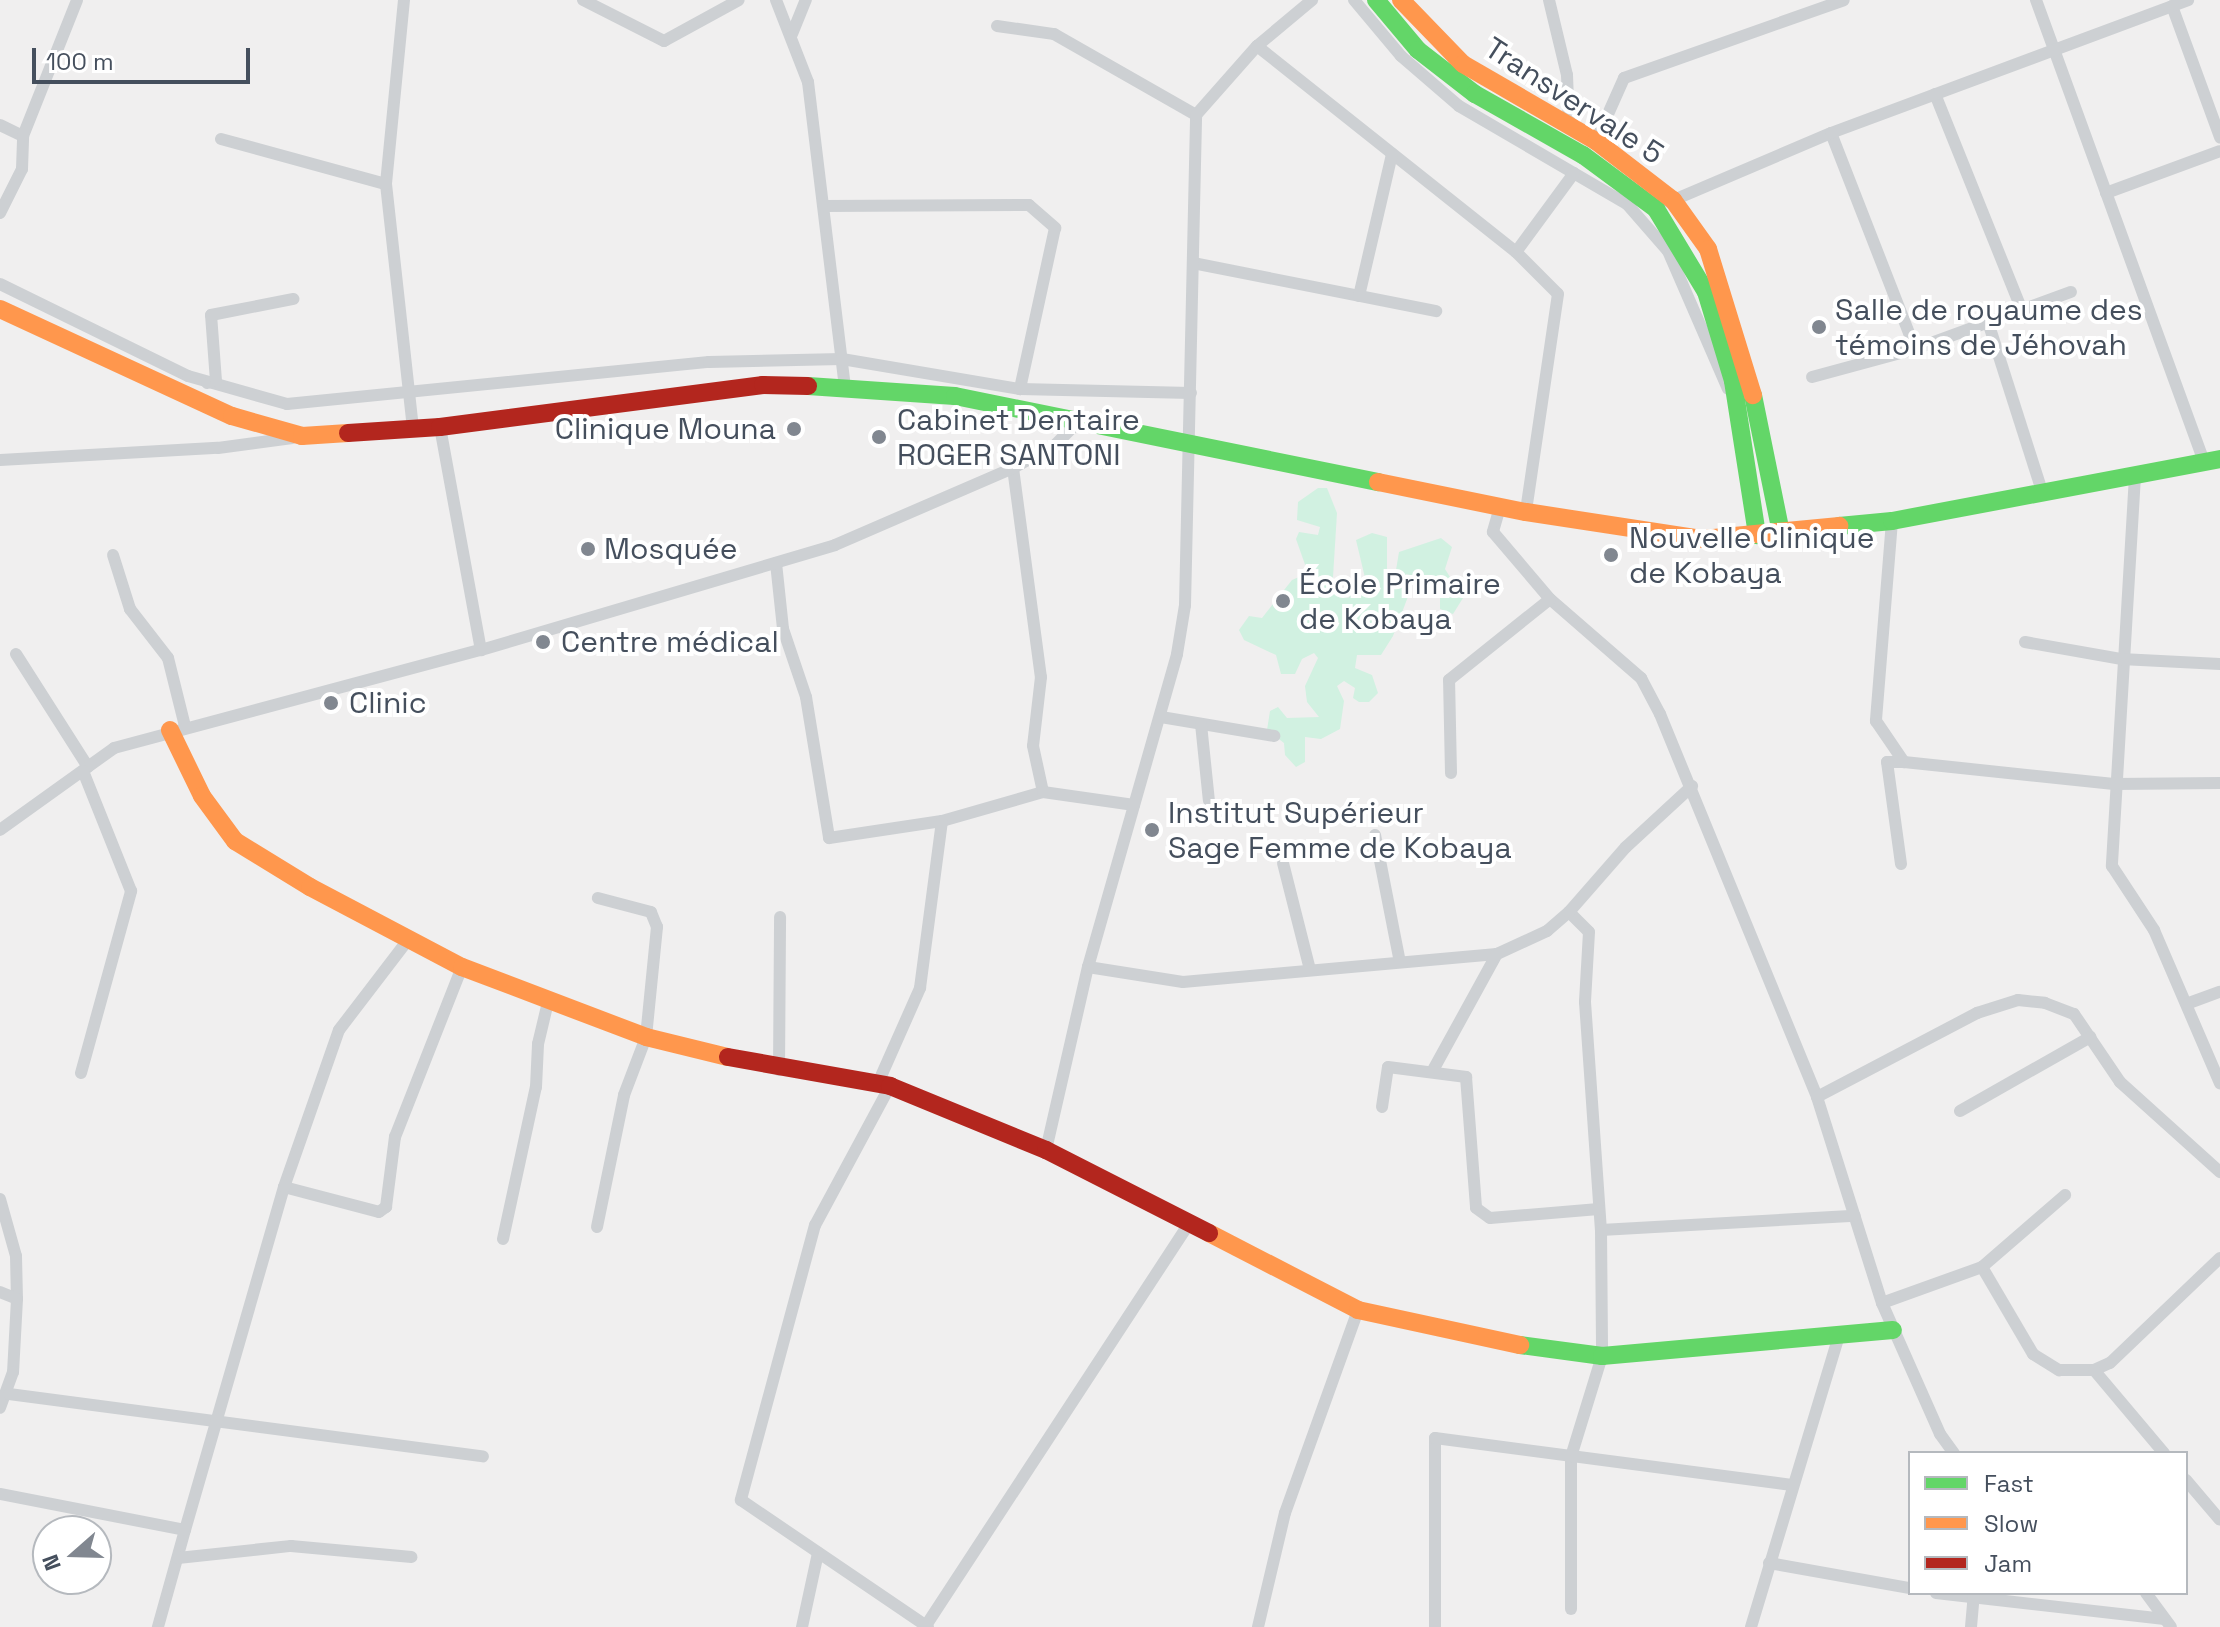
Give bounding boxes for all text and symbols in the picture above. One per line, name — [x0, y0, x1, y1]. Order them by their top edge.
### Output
street label: Transvervale 5 — [1478, 30, 1670, 172]
scale bar — [36, 32, 254, 82]
text: 100 m — [46, 46, 114, 77]
place label: Salle de royaume des témoins de Jéhovah — [1835, 292, 2143, 362]
marker: Salle de royaume des témoins de Jéhovah — [1810, 318, 1828, 336]
place label: Cabinet Dentaire ROGER SANTONI — [897, 402, 1140, 472]
place label: Clinique Mouna — [555, 411, 776, 447]
marker: Clinique Mouna — [783, 418, 805, 440]
marker: Cabinet Dentaire ROGER SANTONI — [868, 426, 890, 448]
place label: Nouvelle Clinique de Kobaya — [1629, 520, 1874, 590]
place label: Mosquée — [604, 531, 737, 567]
marker: Mosquée — [579, 540, 597, 558]
marker: Nouvelle Clinique de Kobaya — [1600, 544, 1622, 566]
place label: École Primaire de Kobaya — [1299, 566, 1501, 636]
marker: École Primaire de Kobaya — [1274, 592, 1292, 610]
place label: Centre médical — [561, 624, 779, 660]
marker: Centre médical — [532, 631, 554, 653]
place label: Clinic — [349, 685, 427, 721]
marker: Clinic — [320, 692, 342, 714]
place label: Institut Supérieur Sage Femme de Kobaya — [1168, 795, 1512, 866]
marker: Institut Supérieur Sage Femme de Kobaya — [1143, 821, 1161, 839]
legend — [1908, 1451, 2188, 1595]
text: Fast — [1984, 1468, 2034, 1499]
text: Slow — [1984, 1508, 2038, 1539]
north arrow — [32, 1515, 112, 1595]
text: Jam — [1984, 1548, 2032, 1579]
text: N — [36, 1551, 67, 1574]

